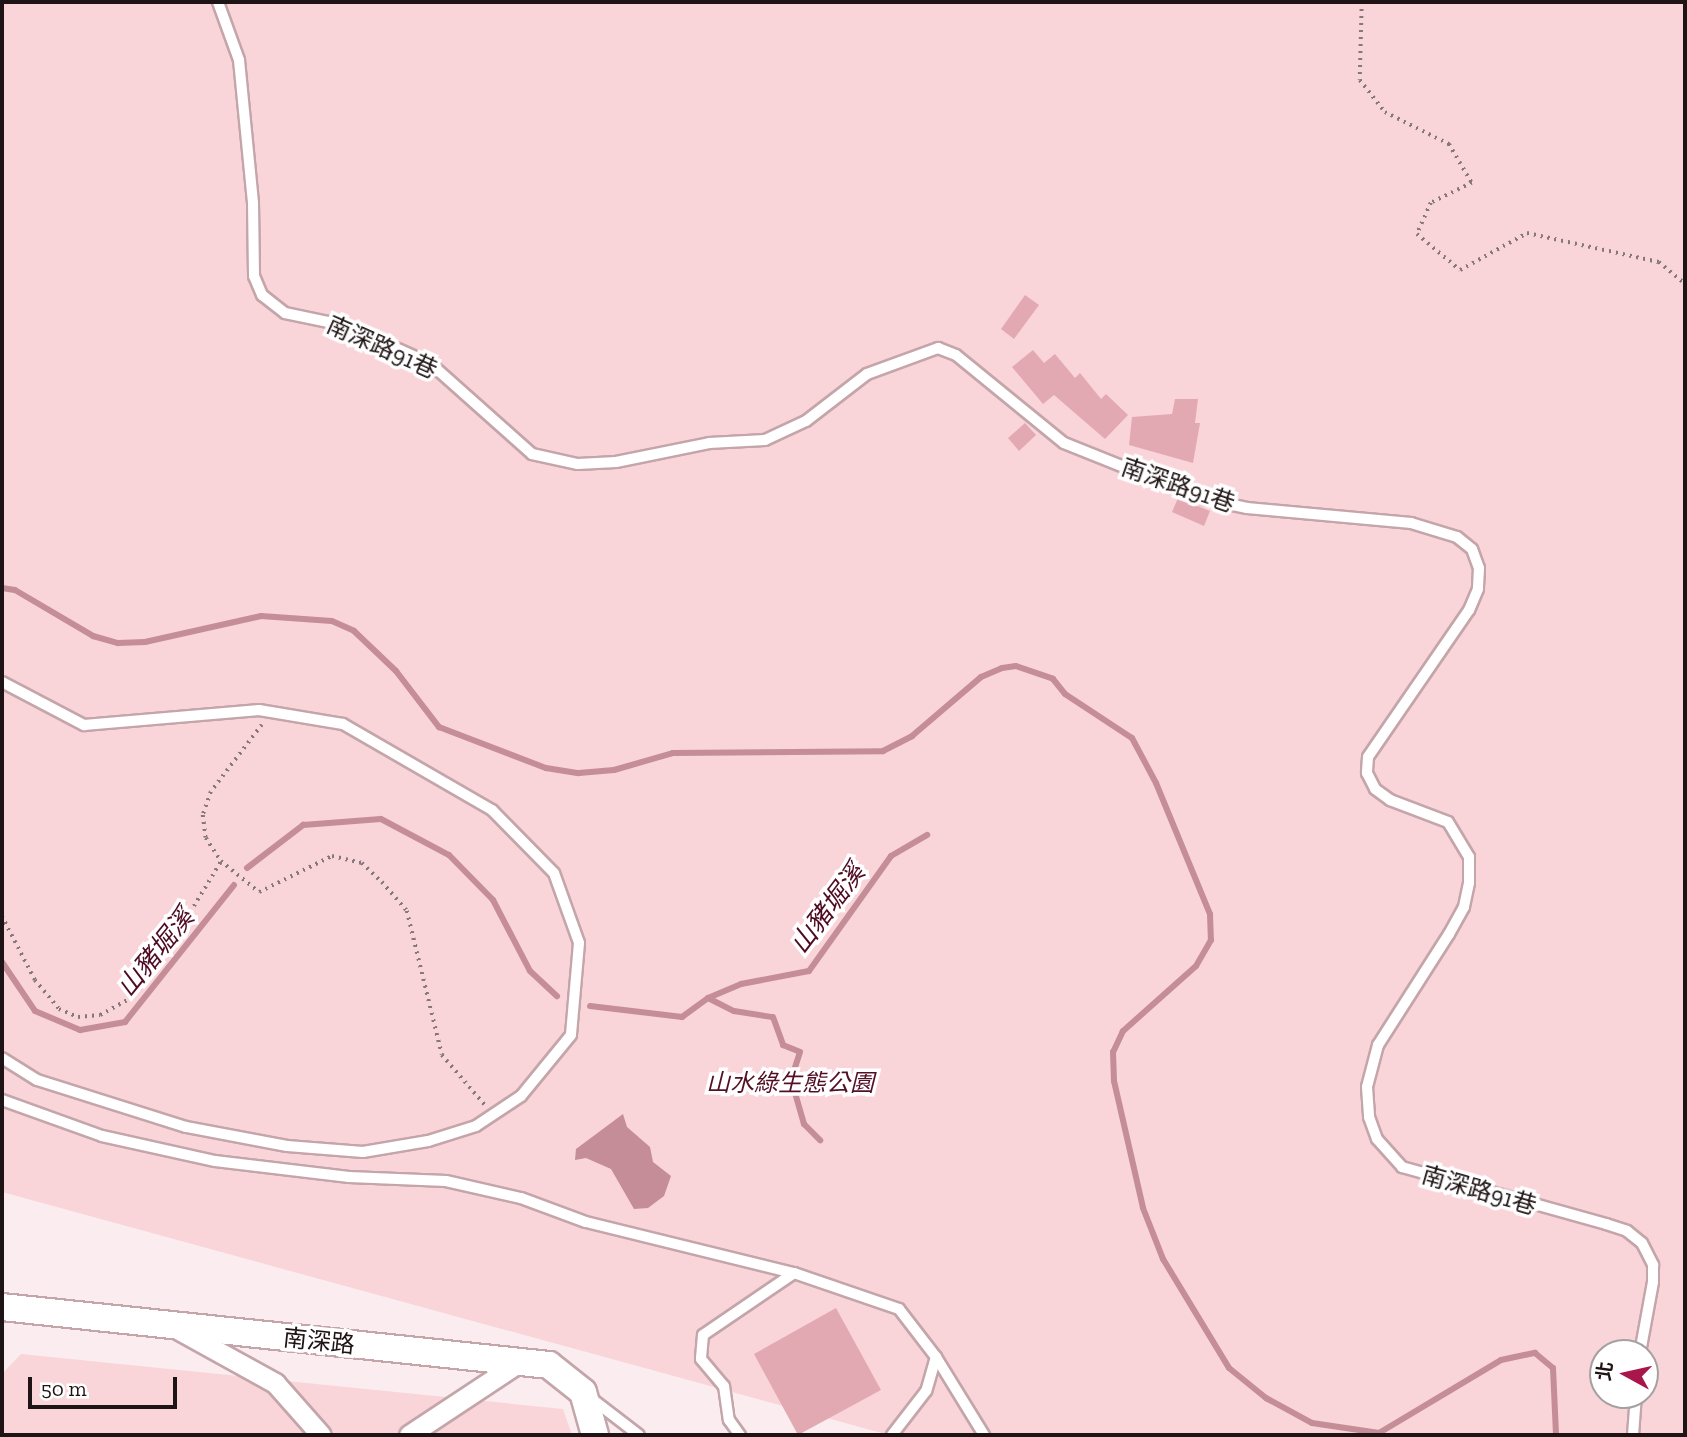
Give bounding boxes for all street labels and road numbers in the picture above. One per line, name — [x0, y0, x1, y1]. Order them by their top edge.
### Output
street label: 南深路91巷 — [322, 310, 442, 384]
street label: 南深路91巷 — [1118, 452, 1238, 518]
street label: 南深路91巷 — [1418, 1160, 1540, 1220]
street label: 南深路 — [282, 1323, 356, 1359]

